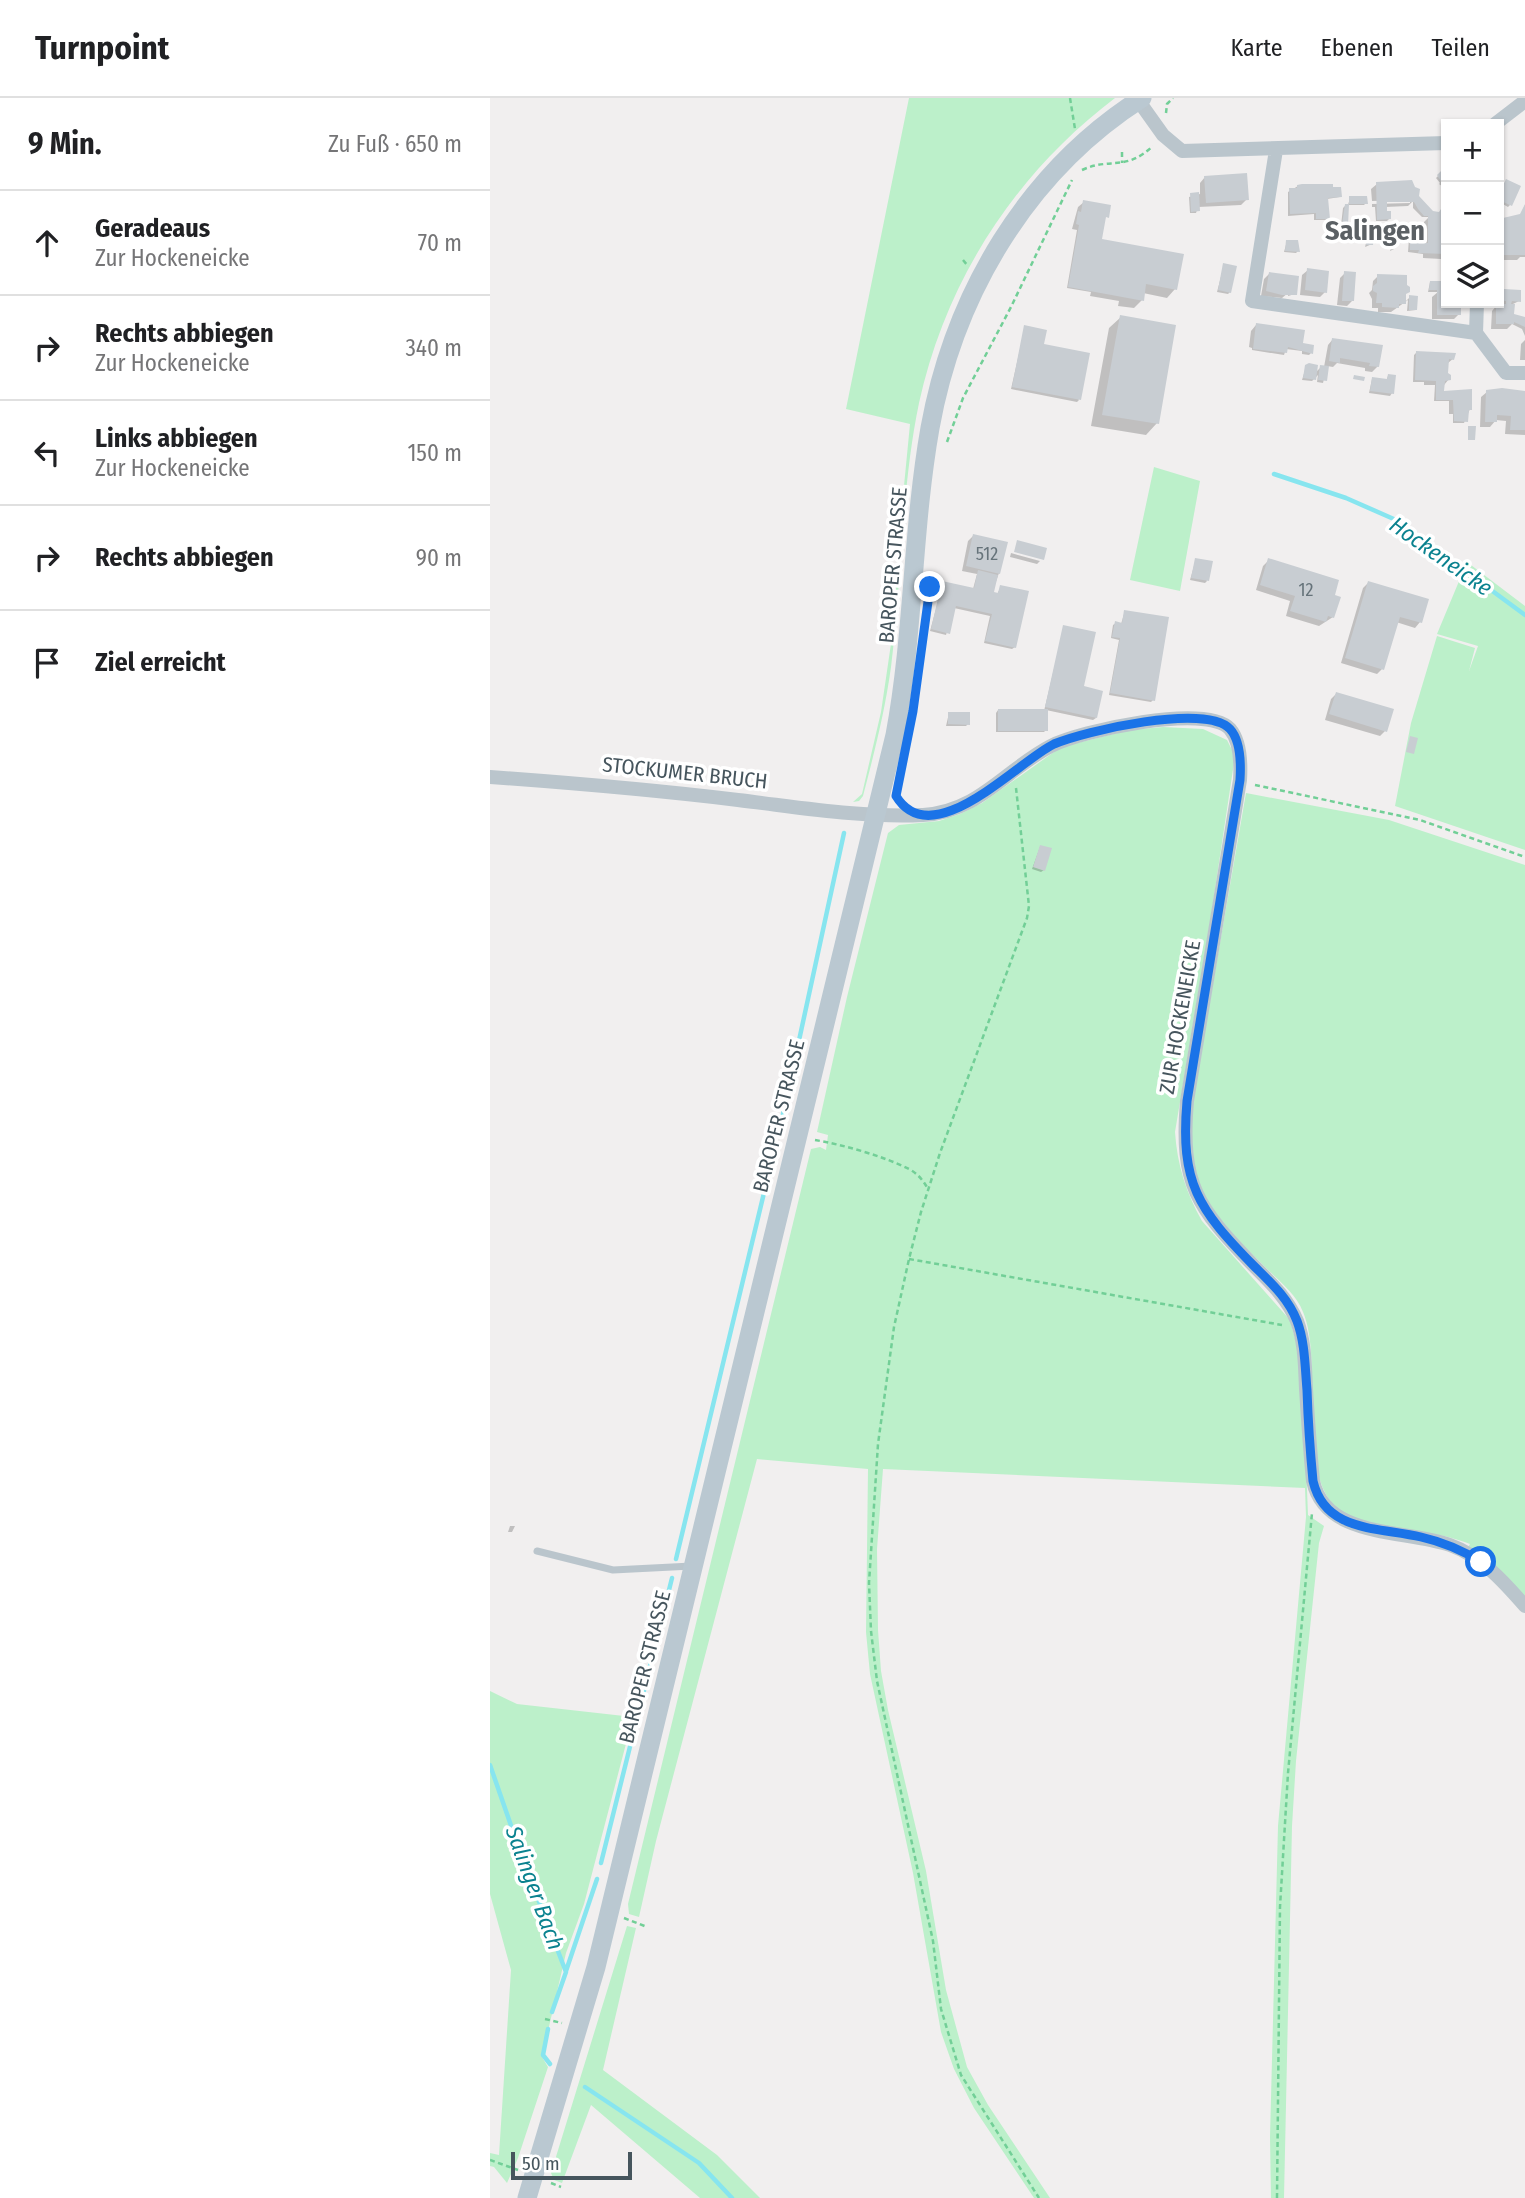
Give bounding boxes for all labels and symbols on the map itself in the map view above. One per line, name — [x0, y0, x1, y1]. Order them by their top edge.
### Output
district label: Salingen — [1325, 214, 1425, 247]
street label: BAROPER STRASSE — [873, 486, 913, 644]
water label: Hockeneicke — [1384, 510, 1498, 602]
house number: 512 — [976, 543, 998, 565]
route end — [914, 571, 945, 602]
house number: 12 — [1299, 579, 1314, 601]
street label: STOCKUMER BRUCH — [601, 751, 769, 795]
street label: ZUR HOCKENEICKE — [1154, 938, 1206, 1096]
street label: BAROPER STRASSE — [747, 1037, 811, 1195]
route start — [1465, 1546, 1496, 1577]
street label: BAROPER STRASSE — [613, 1588, 677, 1746]
water label: Salinger Bach — [499, 1821, 570, 1954]
scale bar — [511, 2149, 632, 2181]

